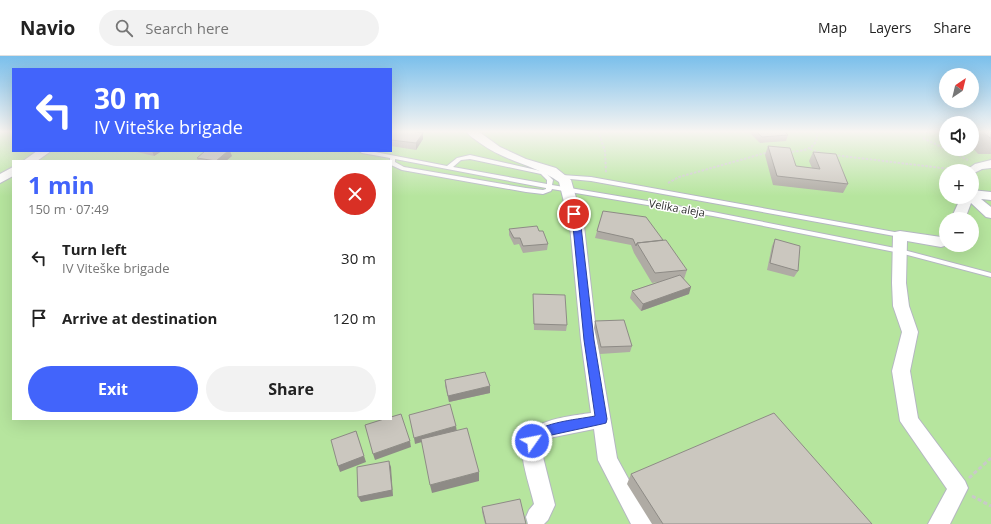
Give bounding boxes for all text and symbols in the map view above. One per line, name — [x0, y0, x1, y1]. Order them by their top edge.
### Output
search box — [99, 10, 379, 46]
text: Navio — [20, 15, 75, 41]
icon: search — [113, 17, 135, 39]
text: Search here — [145, 18, 229, 38]
text: Map — [818, 18, 847, 37]
text: Layers — [869, 18, 911, 37]
text: Share — [933, 18, 971, 37]
north arrow — [939, 68, 979, 108]
map controls — [939, 68, 979, 252]
text: 30 m — [94, 79, 161, 117]
icon: left — [28, 84, 80, 136]
text: IV Viteške brigade — [94, 115, 243, 139]
button: sound — [939, 116, 979, 156]
button: + — [939, 164, 979, 204]
text: 1 min — [28, 168, 95, 201]
button: close — [334, 173, 376, 215]
street label: Velika aleja — [648, 195, 706, 220]
pin — [557, 197, 591, 231]
text: 150 m · 07:49 — [28, 200, 109, 218]
icon: arrive — [563, 203, 585, 225]
button: − — [939, 212, 979, 252]
text: Turn left — [62, 239, 127, 259]
icon: left — [28, 247, 50, 269]
text: 30 m — [341, 248, 376, 268]
text: IV Viteške brigade — [62, 259, 170, 277]
icon: arrive — [28, 307, 50, 329]
text: Arrive at destination — [62, 308, 217, 328]
text: 120 m — [332, 308, 376, 328]
button: Exit — [28, 366, 198, 412]
button: Share — [206, 366, 376, 412]
position arrow — [511, 420, 553, 462]

